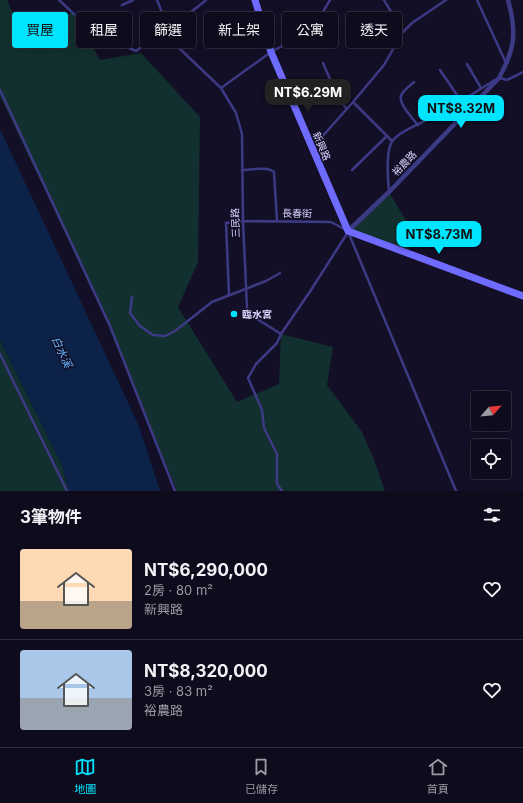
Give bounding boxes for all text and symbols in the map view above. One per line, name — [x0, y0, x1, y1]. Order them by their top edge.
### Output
chip: 買屋 — [12, 12, 68, 48]
chip: 租屋 — [76, 12, 132, 48]
chip: 篩選 — [140, 12, 196, 48]
chip: 新上架 — [204, 12, 274, 48]
chip: 公寓 — [282, 12, 338, 48]
chip: 透天 — [346, 12, 402, 48]
pin: NT$6.29M — [267, 79, 349, 113]
text: NT$6.29M — [274, 84, 342, 100]
pin: NT$8.32M — [420, 95, 502, 129]
text: NT$8.32M — [427, 100, 495, 116]
street label: 新興路 — [311, 130, 333, 162]
street label: 裕農路 — [389, 148, 419, 178]
street label: 長春街 — [282, 207, 312, 219]
street label: 三民路 — [228, 208, 242, 238]
pin: NT$8.73M — [398, 221, 480, 255]
text: NT$8.73M — [405, 226, 473, 242]
place label: 臨水宮 — [242, 308, 272, 320]
marker: 臨水宮 — [229, 309, 239, 319]
water label: 白水溪 — [49, 334, 76, 372]
north arrow — [471, 391, 511, 431]
map controls — [471, 391, 511, 479]
button: locate — [471, 439, 511, 479]
icon: filters — [481, 504, 503, 526]
text: 3筆物件 — [20, 507, 82, 527]
text: NT$6,290,000 — [144, 560, 268, 580]
icon: home — [52, 565, 100, 613]
icon: heart — [481, 578, 503, 600]
text: 2房 · 80 m² — [144, 582, 213, 598]
text: 新興路 — [144, 601, 183, 617]
text: NT$8,320,000 — [144, 661, 268, 681]
icon: home — [52, 666, 100, 714]
icon: heart — [481, 679, 503, 701]
text: 3房 · 83 m² — [144, 683, 213, 699]
text: 裕農路 — [144, 702, 183, 718]
tab: 地圖 — [74, 756, 96, 796]
tab: 已儲存 — [245, 756, 278, 796]
tab: 首頁 — [427, 756, 449, 796]

